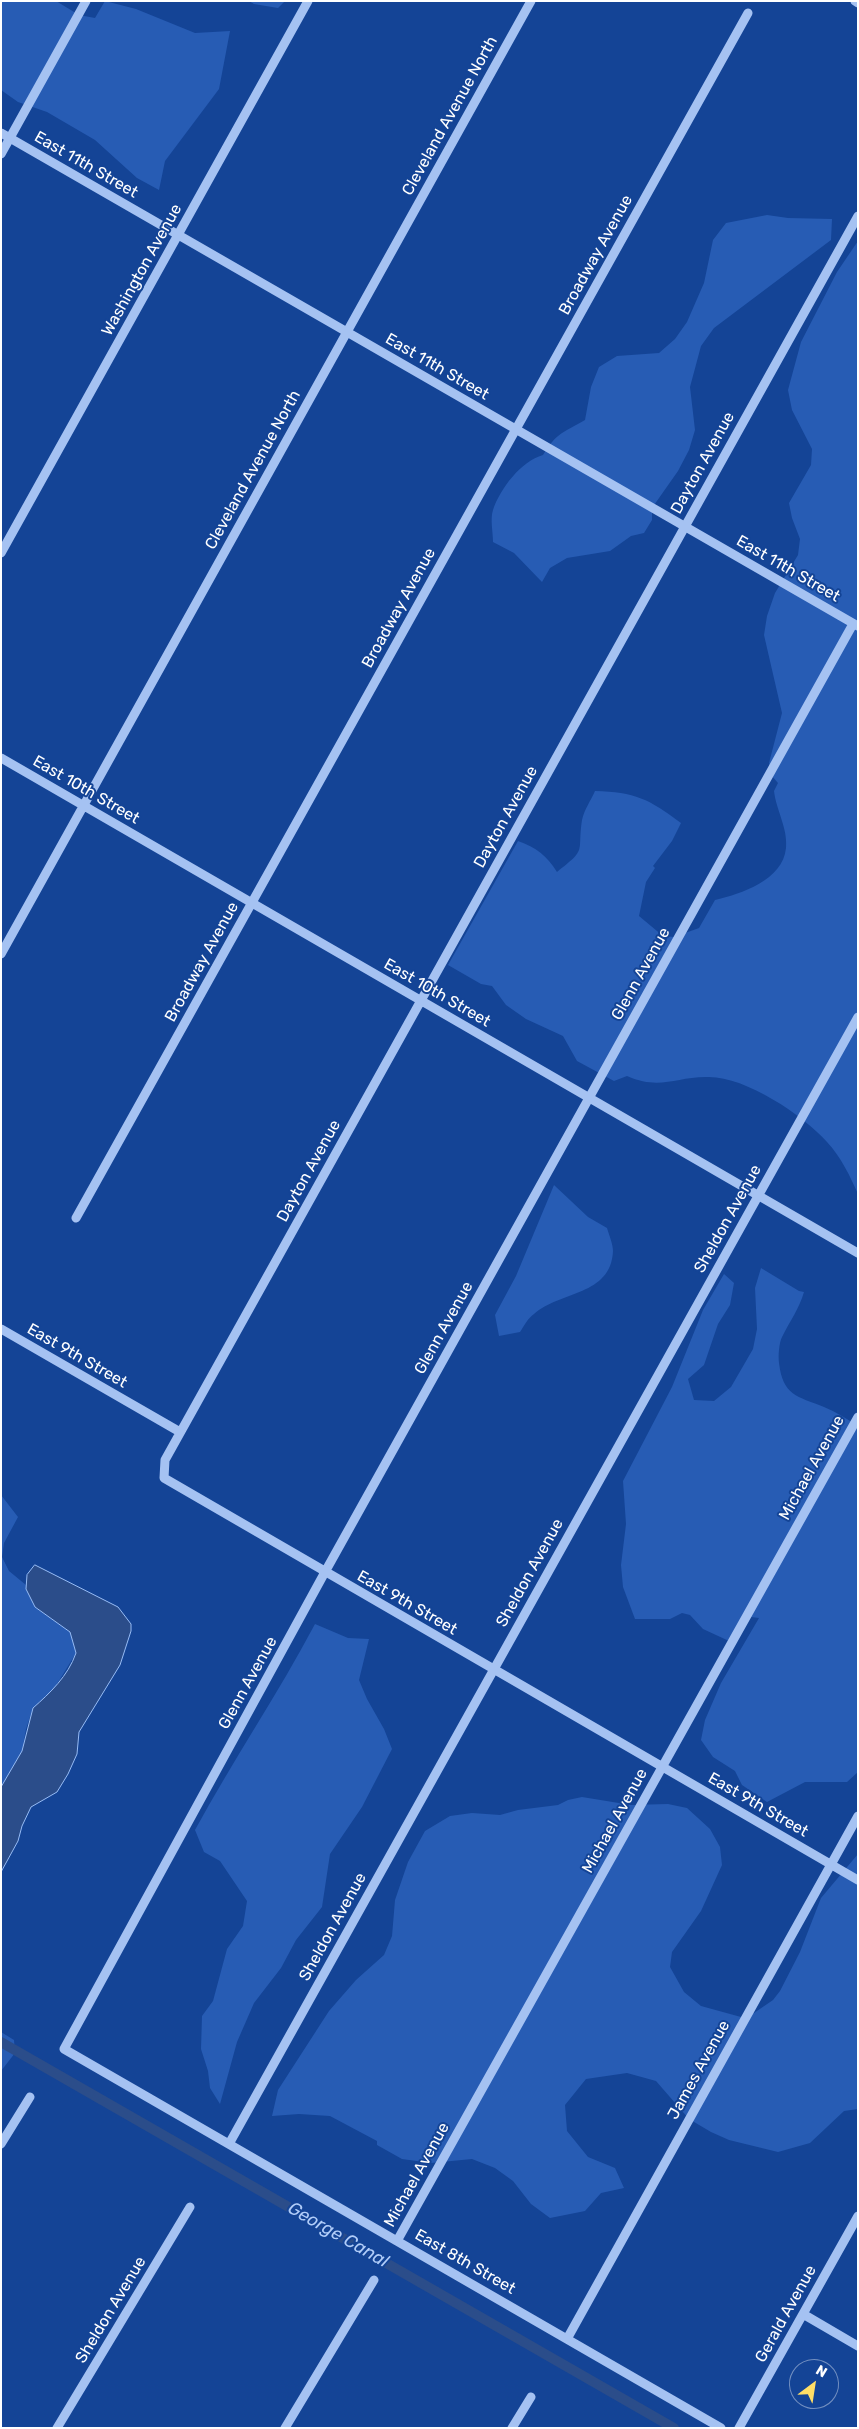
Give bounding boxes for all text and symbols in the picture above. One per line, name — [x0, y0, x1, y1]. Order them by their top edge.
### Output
street label: Cleveland Avenue North — [398, 33, 502, 199]
street label: East 11th Street — [31, 128, 141, 202]
street label: Broadway Avenue — [555, 192, 637, 318]
street label: Washington Avenue — [98, 201, 186, 339]
street label: East 11th Street — [382, 330, 492, 404]
street label: Cleveland Avenue North — [201, 387, 305, 553]
street label: Dayton Avenue — [667, 409, 739, 517]
street label: East 11th Street — [733, 532, 843, 606]
street label: Broadway Avenue — [358, 545, 440, 671]
street label: East 10th Street — [29, 752, 143, 828]
street label: Dayton Avenue — [470, 763, 542, 871]
street label: Broadway Avenue — [161, 899, 243, 1025]
street label: Glenn Avenue — [608, 924, 674, 1024]
street label: East 10th Street — [380, 955, 494, 1031]
street label: Dayton Avenue — [273, 1117, 345, 1225]
street label: Sheldon Avenue — [690, 1161, 766, 1277]
street label: Glenn Avenue — [411, 1278, 477, 1378]
street label: East 9th Street — [23, 1320, 131, 1392]
street label: Michael Avenue — [775, 1412, 849, 1524]
street label: Sheldon Avenue — [492, 1515, 568, 1631]
street label: East 9th Street — [353, 1567, 461, 1639]
street label: Glenn Avenue — [215, 1633, 281, 1733]
street label: Michael Avenue — [578, 1765, 652, 1877]
street label: East 9th Street — [704, 1769, 812, 1841]
street label: Sheldon Avenue — [295, 1869, 371, 1985]
street label: James Avenue — [664, 2017, 734, 2123]
street label: Michael Avenue — [380, 2119, 454, 2231]
water label: George Canal — [284, 2197, 392, 2273]
street label: East 8th Street — [411, 2225, 519, 2299]
street label: Sheldon Avenue — [72, 2253, 150, 2367]
street label: Gerald Avenue — [751, 2262, 821, 2366]
north arrow — [789, 2359, 839, 2409]
text: N — [813, 2362, 830, 2381]

